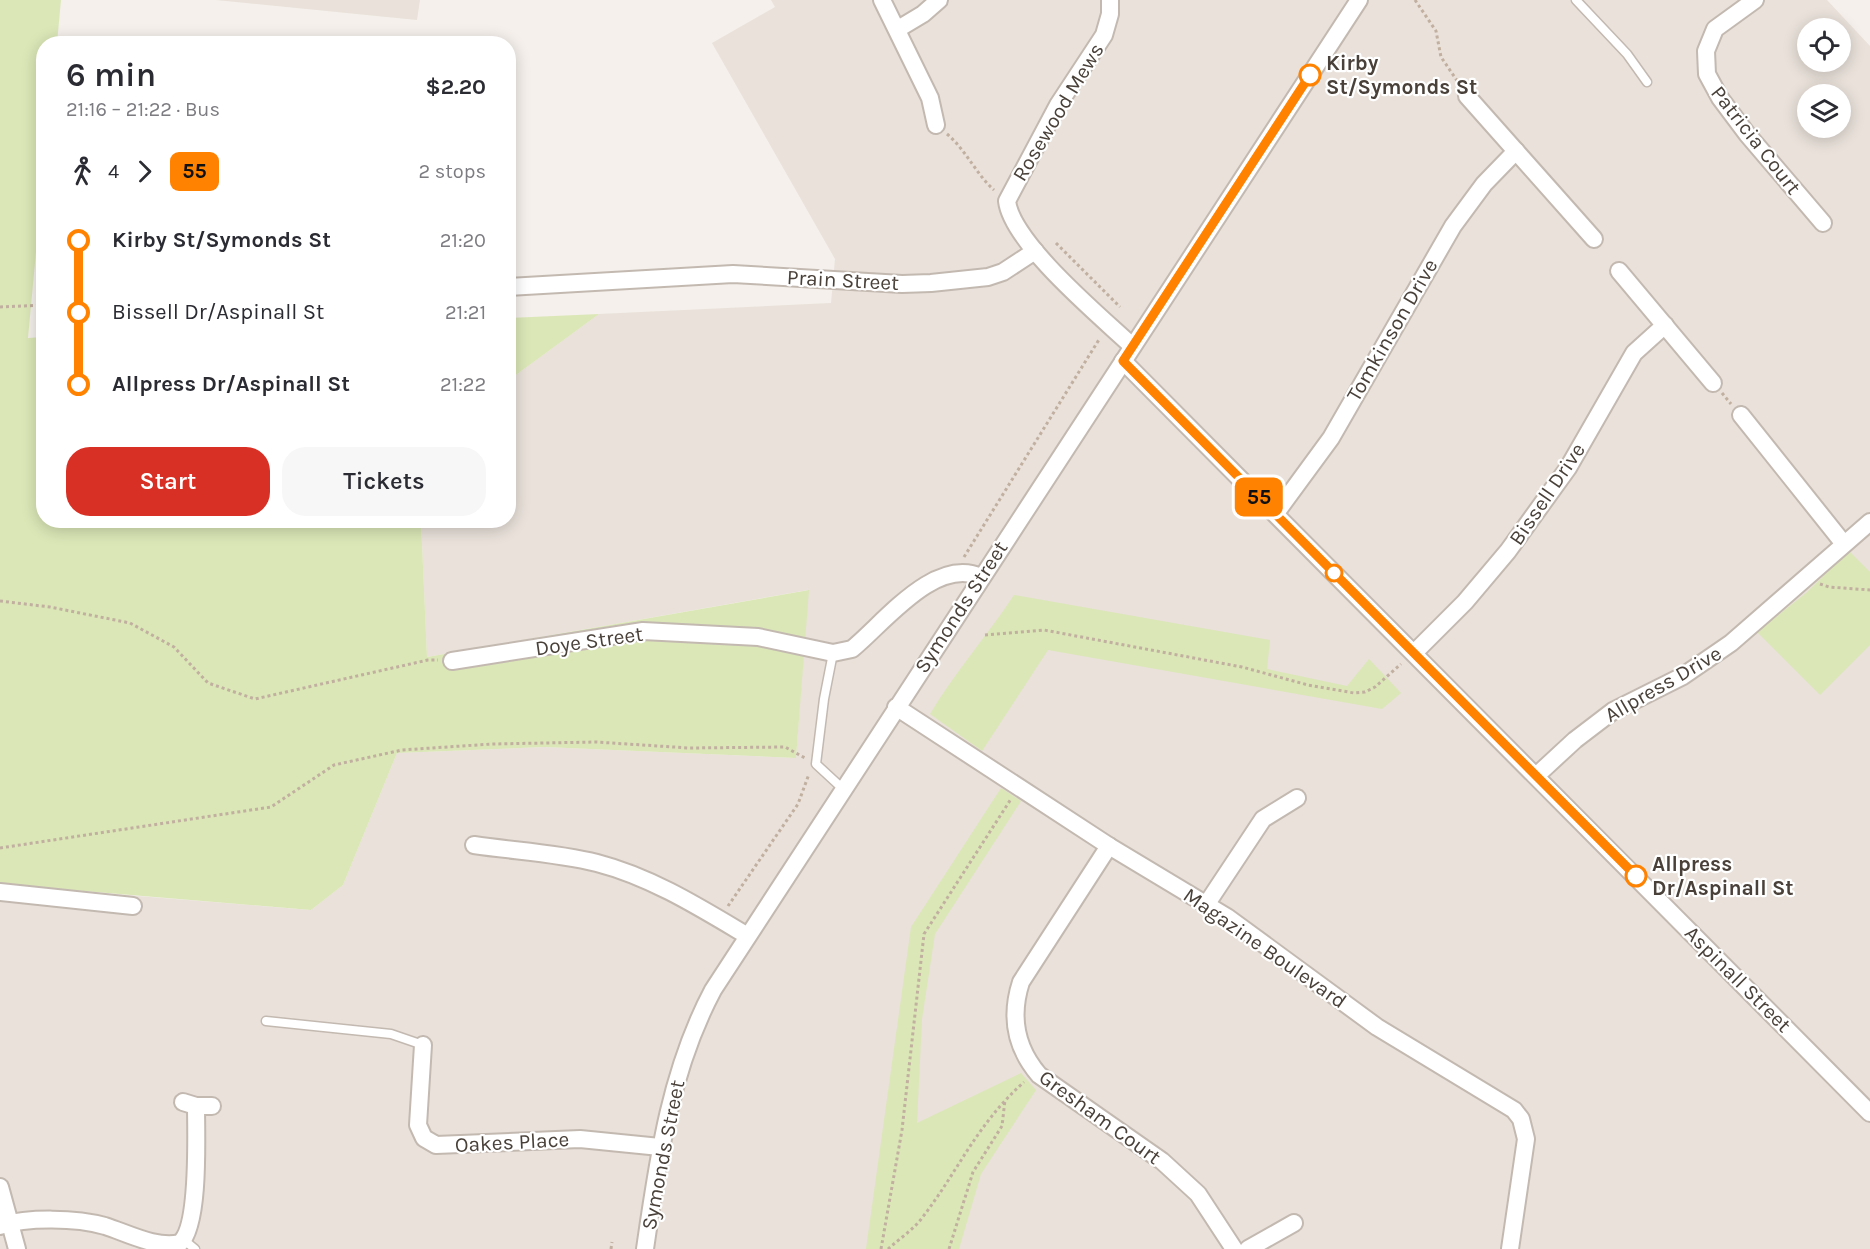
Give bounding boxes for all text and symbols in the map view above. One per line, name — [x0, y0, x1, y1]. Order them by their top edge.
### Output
map controls — [1797, 18, 1851, 138]
button: locate — [1797, 18, 1851, 72]
street label: Rosewood Mews — [1007, 39, 1109, 185]
place label: Kirby St/Symonds St — [1326, 51, 1477, 99]
text: 6 min — [66, 56, 156, 94]
marker: Kirby St/Symonds St — [1299, 64, 1321, 86]
text: $2.20 — [426, 74, 486, 100]
street label: Patricia Court — [1706, 81, 1806, 199]
button: layers — [1797, 84, 1851, 138]
text: 21:16 – 21:22 · Bus — [66, 98, 220, 121]
icon: walk — [66, 155, 99, 188]
icon: forward — [128, 155, 161, 188]
text: 55 — [182, 159, 207, 183]
text: 4 — [108, 160, 119, 183]
text: 2 stops — [419, 160, 486, 183]
text: Kirby St/Symonds St — [112, 227, 331, 253]
text: 21:20 — [440, 229, 486, 252]
street label: Tomkinson Drive — [1342, 255, 1442, 405]
street label: Prain Street — [786, 265, 900, 295]
text: Bissell Dr/Aspinall St — [112, 299, 324, 325]
text: 21:21 — [445, 301, 486, 324]
text: Allpress Dr/Aspinall St — [112, 371, 350, 397]
text: 21:22 — [440, 373, 486, 396]
street label: Bissell Drive — [1504, 438, 1590, 550]
button: Start — [66, 447, 270, 516]
button: Tickets — [282, 447, 486, 516]
line badge: 55 — [1232, 478, 1286, 516]
text: 55 — [1247, 485, 1271, 509]
street label: Symonds Street — [909, 536, 1013, 677]
unlabelled marker — [1325, 564, 1343, 582]
street label: Doye Street — [534, 622, 645, 660]
street label: Allpress Drive — [1600, 641, 1726, 727]
place label: Allpress Dr/Aspinall St — [1652, 852, 1794, 900]
marker: Allpress Dr/Aspinall St — [1625, 865, 1647, 887]
street label: Magazine Boulevard — [1179, 883, 1351, 1013]
street label: Aspinall Street — [1680, 921, 1796, 1037]
street label: Gresham Court — [1035, 1065, 1166, 1169]
street label: Symonds Street — [637, 1078, 689, 1232]
street label: Oakes Place — [454, 1127, 570, 1157]

